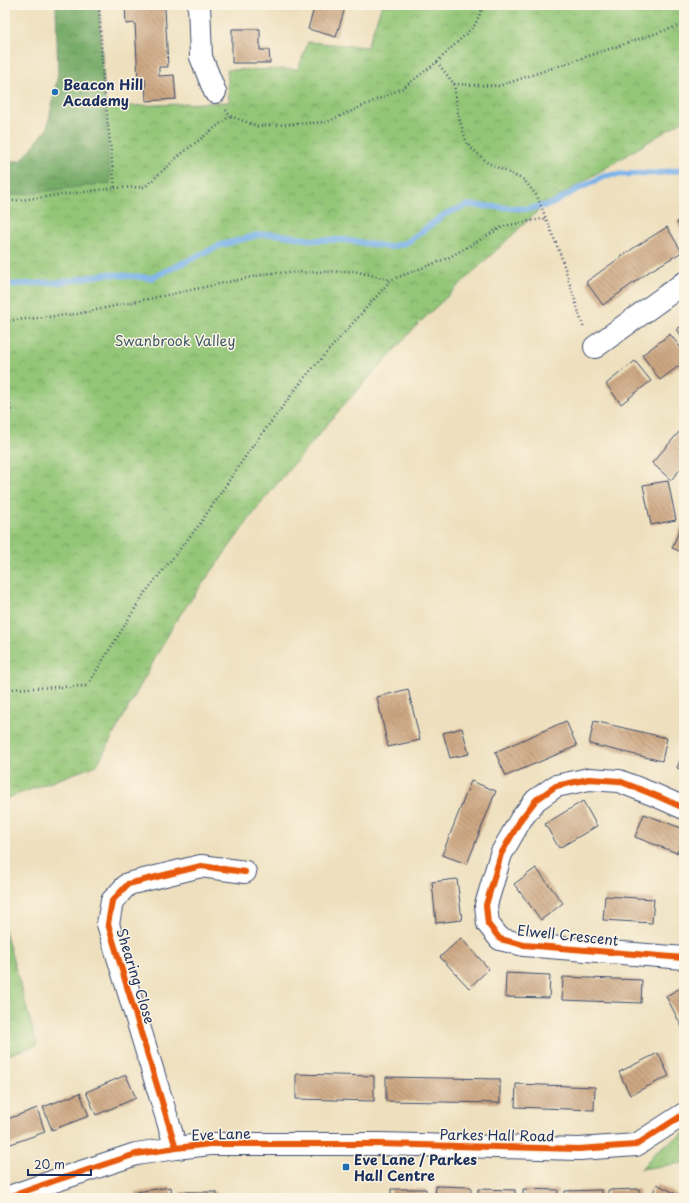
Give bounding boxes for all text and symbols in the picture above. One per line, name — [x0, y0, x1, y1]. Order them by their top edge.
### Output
place label: Beacon Hill Academy — [62, 74, 143, 111]
marker: Beacon Hill Academy — [50, 87, 60, 97]
park label: Swanbrook Valley — [115, 330, 235, 351]
street label: Elwell Crescent — [516, 919, 620, 951]
street label: Shearing Close — [112, 926, 160, 1026]
street label: Eve Lane — [191, 1122, 251, 1146]
street label: Parkes Hall Road — [439, 1123, 555, 1147]
place label: Eve Lane / Parkes Hall Centre — [354, 1149, 477, 1186]
scale bar — [28, 1151, 91, 1177]
text: 20 m — [34, 1155, 65, 1173]
marker: Eve Lane / Parkes Hall Centre — [341, 1162, 351, 1172]

